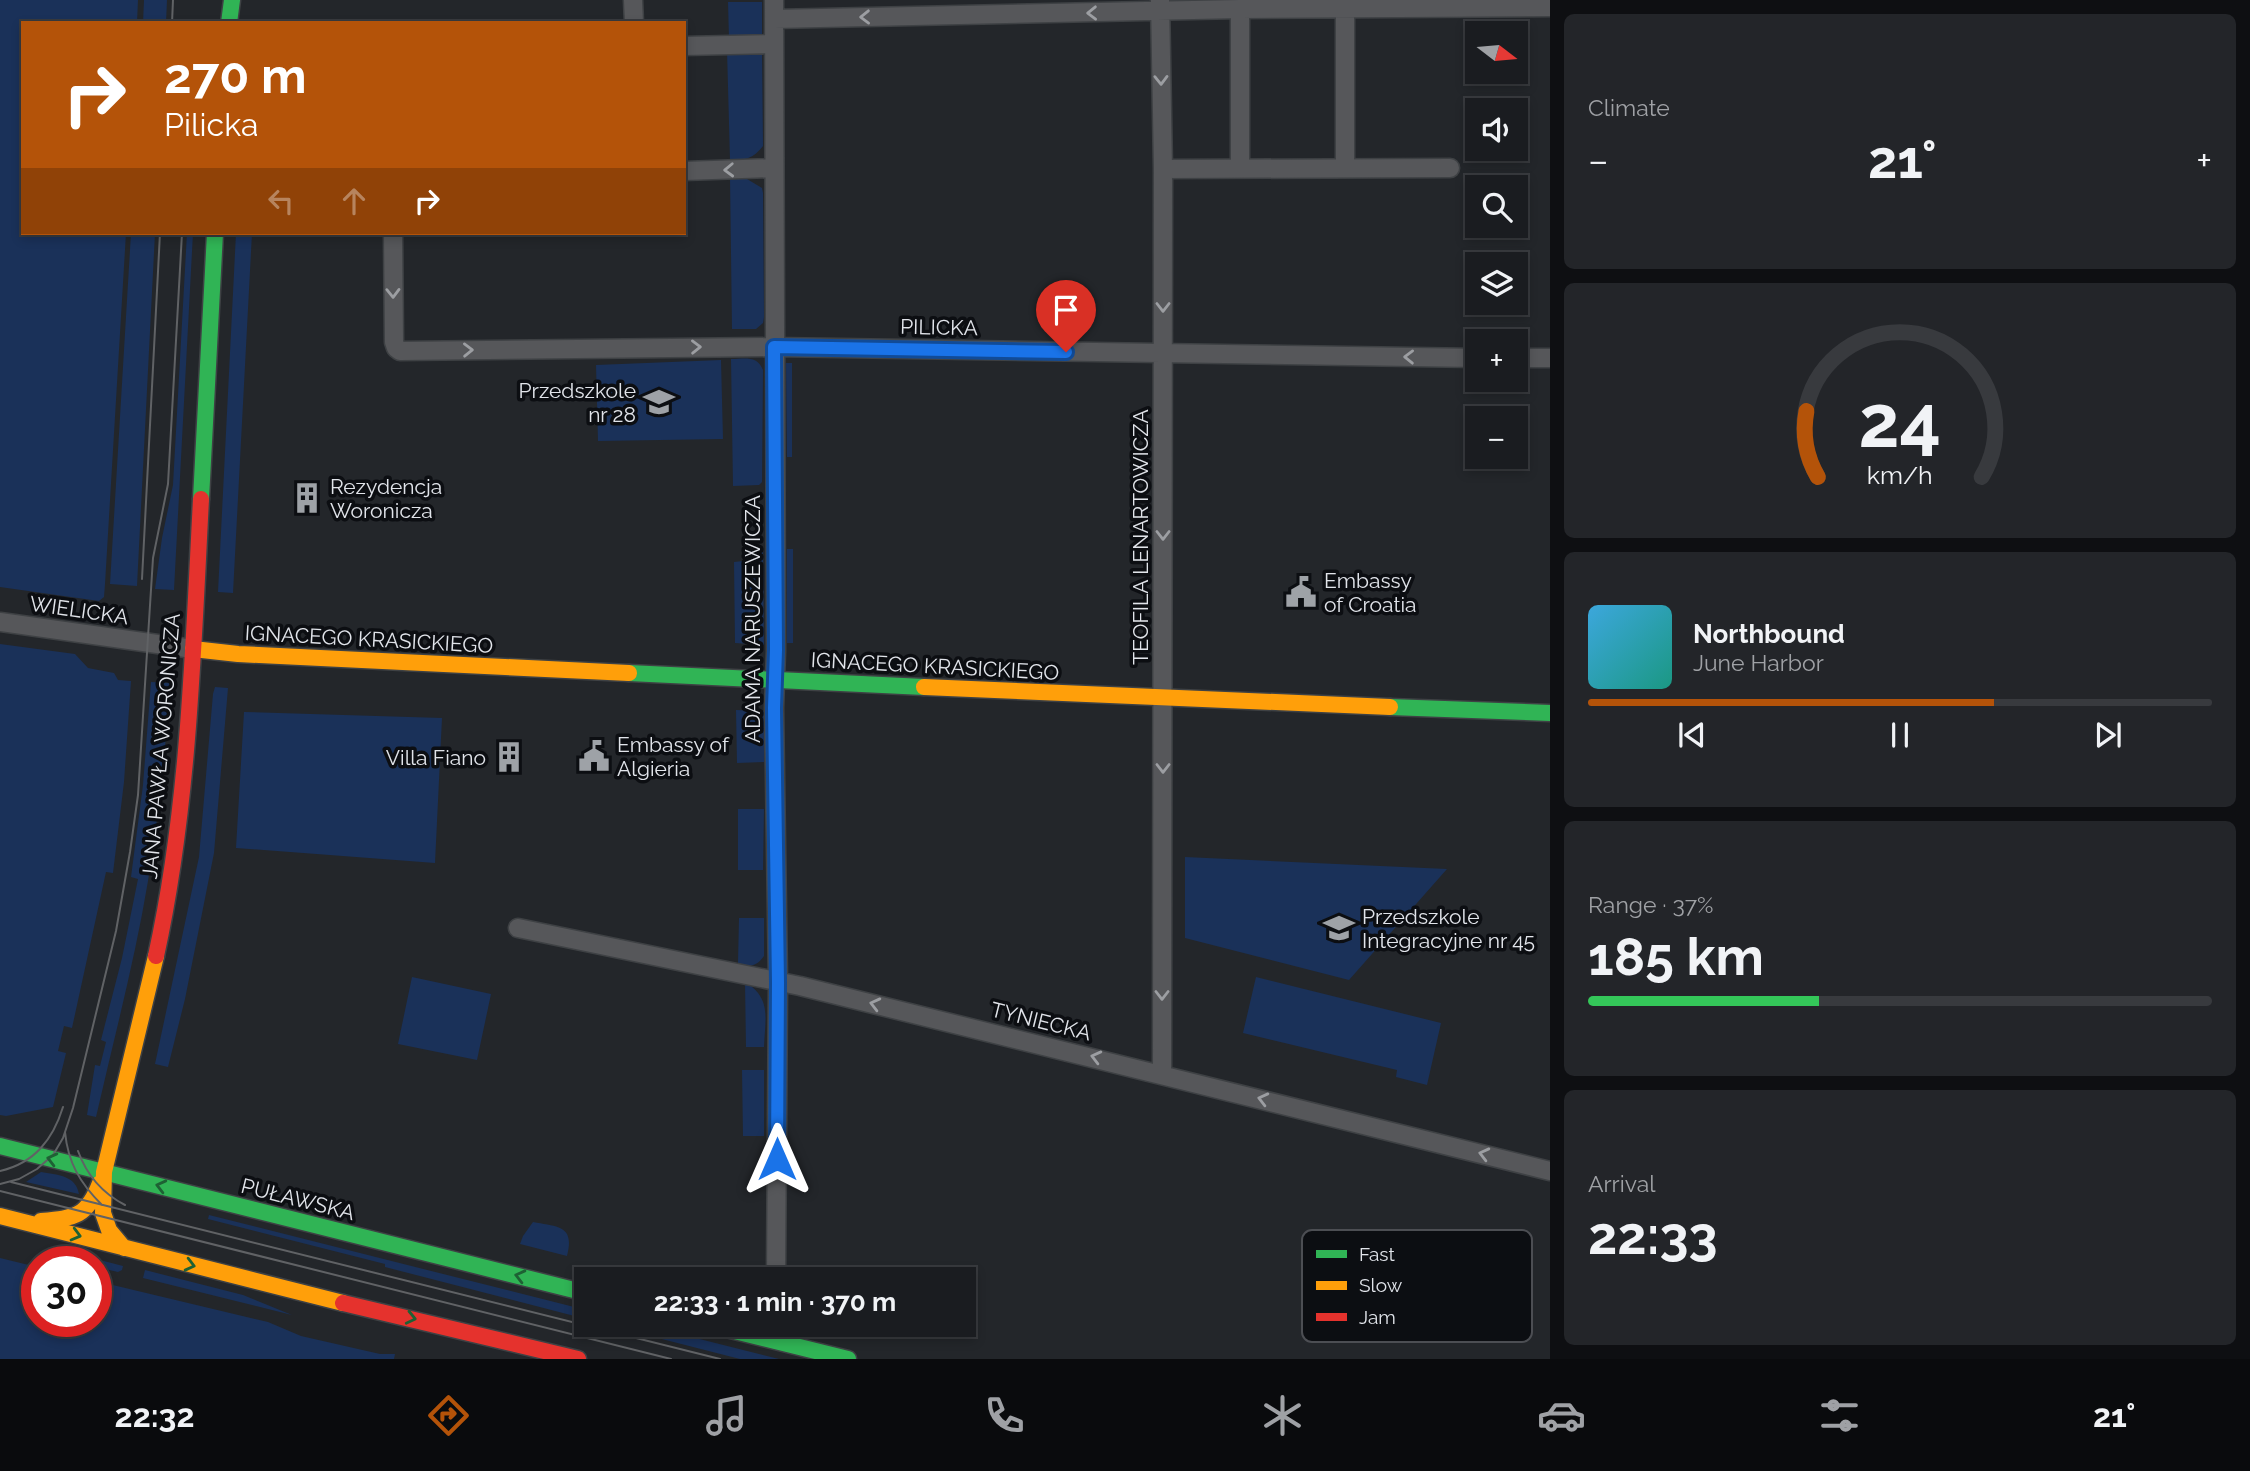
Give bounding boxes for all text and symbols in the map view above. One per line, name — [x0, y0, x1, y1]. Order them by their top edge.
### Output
one-way arrow — [1086, 6, 1097, 21]
one-way arrow — [859, 9, 869, 25]
north arrow — [1465, 21, 1528, 84]
map controls — [1465, 21, 1528, 469]
text: 270 m — [164, 47, 307, 104]
icon: right — [49, 49, 140, 140]
one-way arrow — [1154, 75, 1169, 86]
text: Climate — [1588, 94, 1670, 121]
button: sound — [1465, 98, 1528, 161]
text: Pilicka — [164, 106, 258, 143]
text: 21° — [1868, 129, 1937, 190]
text: − — [1588, 138, 1608, 183]
text: + — [2196, 138, 2212, 183]
one-way arrow — [724, 162, 735, 177]
button: search — [1465, 175, 1528, 238]
icon: left — [262, 182, 300, 220]
icon: ahead — [335, 182, 373, 220]
icon: right — [408, 182, 446, 220]
button: layers — [1465, 252, 1528, 315]
pin — [1036, 280, 1096, 352]
one-way arrow — [385, 289, 401, 299]
icon: arrive — [1047, 291, 1085, 329]
one-way arrow — [1155, 303, 1171, 313]
street label: PILICKA — [900, 314, 978, 340]
button: + — [1465, 329, 1528, 392]
one-way arrow — [691, 339, 701, 355]
one-way arrow — [463, 342, 474, 358]
one-way arrow — [1403, 349, 1414, 365]
place label: Przedszkole nr 28 — [519, 378, 636, 427]
text: 24 — [1859, 379, 1941, 464]
school or university icon: Przedszkole nr 28 — [642, 385, 676, 419]
button: − — [1465, 406, 1528, 469]
street label: TEOFILA LENARTOWICZA — [1128, 409, 1153, 665]
text: km/h — [1867, 459, 1933, 489]
place label: Rezydencja Woronicza — [330, 474, 442, 523]
building icon: Rezydencja Woronicza — [290, 481, 324, 515]
street label: ADAMA NARUSZEWICZA — [740, 495, 765, 743]
one-way arrow — [1155, 530, 1171, 541]
place label: Embassy of Croatia — [1324, 568, 1417, 617]
public building icon: Embassy of Croatia — [1284, 575, 1318, 609]
street label: WIELICKA — [28, 591, 130, 629]
street label: JANA PAWŁA WORONICZA — [137, 612, 185, 880]
text: Northbound — [1693, 619, 1845, 649]
street label: IGNACEGO KRASICKIEGO — [244, 620, 494, 658]
street label: IGNACEGO KRASICKIEGO — [810, 647, 1060, 685]
text: June Harbor — [1693, 649, 1824, 676]
icon: previous — [1673, 716, 1711, 754]
icon: pause — [1881, 716, 1919, 754]
icon: next — [2089, 716, 2127, 754]
place label: Embassy of Algieria — [617, 732, 730, 781]
public building icon: Embassy of Algieria — [577, 739, 611, 773]
building icon: Villa Fiano — [492, 740, 526, 774]
place label: Villa Fiano — [386, 745, 486, 770]
one-way arrow — [1155, 763, 1171, 773]
text: Range · 37% — [1588, 891, 1713, 918]
place label: Przedszkole Integracyjne nr 45 — [1362, 904, 1535, 953]
school or university icon: Przedszkole Integracyjne nr 45 — [1322, 911, 1356, 945]
text: 185 km — [1588, 926, 1764, 987]
one-way arrow — [1154, 990, 1170, 1001]
street label: TYNIECKA — [988, 996, 1094, 1046]
one-way arrow — [869, 998, 881, 1012]
one-way arrow — [1090, 1051, 1102, 1066]
one-way arrow — [1257, 1093, 1269, 1107]
position arrow — [740, 1122, 814, 1196]
one-way arrow — [1478, 1148, 1490, 1162]
one-way arrow — [46, 1153, 58, 1167]
text: Arrival — [1588, 1170, 1655, 1197]
street label: PUŁAWSKA — [239, 1173, 357, 1225]
one-way arrow — [155, 1180, 167, 1194]
text: 22:33 — [1588, 1205, 1718, 1266]
one-way arrow — [70, 1227, 82, 1242]
legend — [1302, 1230, 1532, 1342]
text: Fast — [1359, 1243, 1395, 1265]
speed limit sign: 30 — [21, 1246, 112, 1337]
one-way arrow — [184, 1257, 196, 1271]
one-way arrow — [514, 1270, 526, 1284]
text: Slow — [1359, 1274, 1403, 1296]
text: 22:33 · 1 min · 370 m — [654, 1287, 896, 1317]
text: Jam — [1359, 1306, 1396, 1328]
one-way arrow — [405, 1309, 417, 1324]
icon: directions — [424, 1391, 473, 1440]
icon: music — [702, 1391, 751, 1440]
icon: phone — [980, 1391, 1029, 1440]
icon: climate — [1258, 1391, 1307, 1440]
icon: car — [1537, 1391, 1586, 1440]
icon: filters — [1815, 1391, 1864, 1440]
text: 22:32 — [115, 1397, 195, 1434]
text: 21° — [2093, 1397, 2135, 1434]

